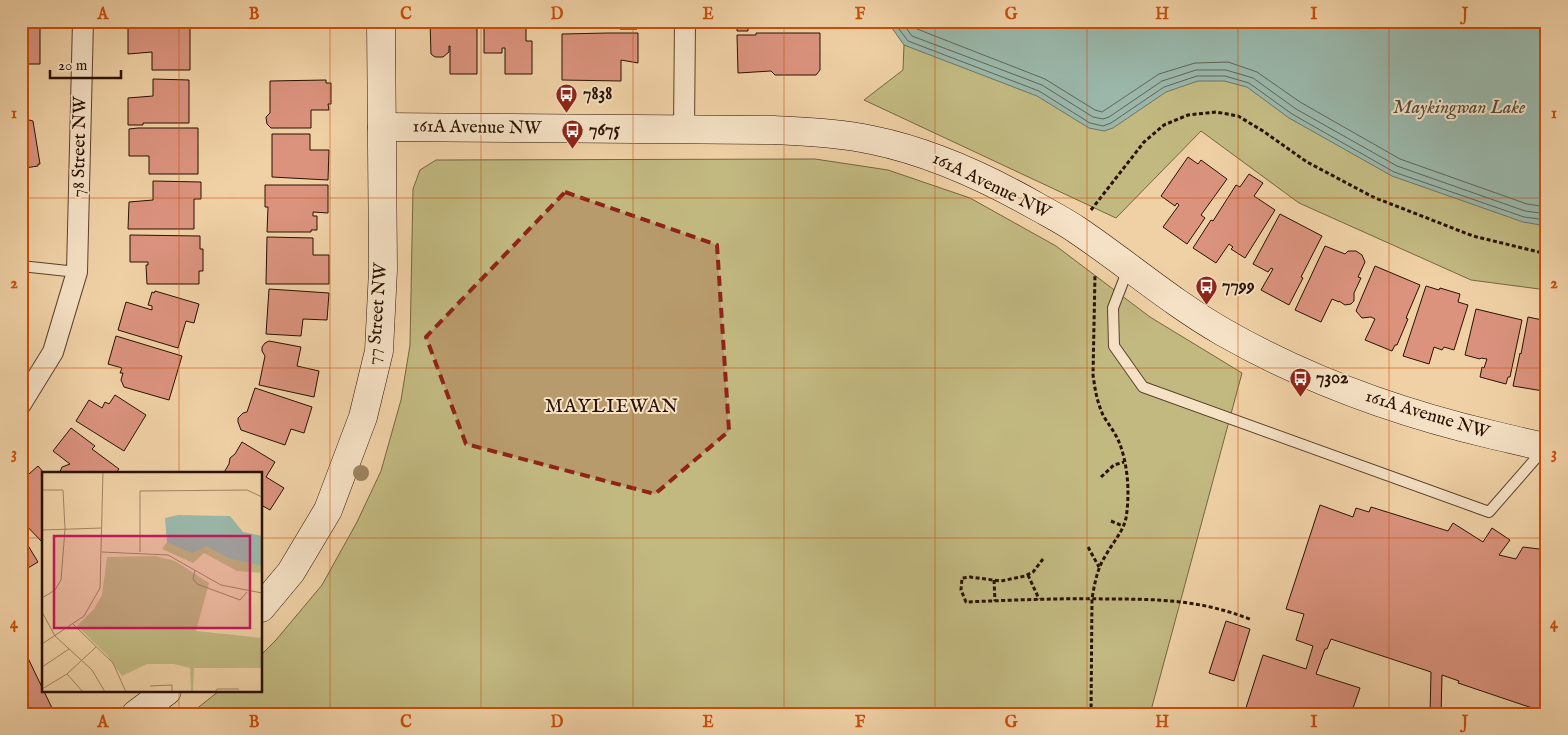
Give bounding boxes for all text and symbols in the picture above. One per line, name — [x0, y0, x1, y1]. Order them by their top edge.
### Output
text: A — [97, 5, 110, 25]
text: B — [249, 5, 260, 25]
text: C — [400, 5, 412, 25]
text: D — [551, 5, 564, 25]
text: E — [702, 5, 714, 25]
text: F — [855, 5, 866, 25]
text: G — [1005, 5, 1018, 25]
text: H — [1155, 5, 1169, 25]
text: I — [1311, 5, 1318, 25]
text: J — [1460, 5, 1469, 25]
scale bar — [50, 48, 121, 80]
text: 20 m — [58, 56, 88, 75]
bus stop icon: 7838 — [555, 82, 579, 113]
place label: 7838 — [583, 83, 612, 106]
street label: 78 Street NW — [68, 96, 92, 198]
water label: Maykingwan Lake — [1393, 96, 1526, 120]
text: 1 — [11, 104, 17, 124]
text: 1 — [1551, 104, 1557, 124]
street label: 161A Avenue NW — [412, 115, 542, 141]
bus stop icon: 7675 — [561, 118, 585, 149]
place label: 7675 — [589, 119, 620, 142]
street label: 161A Avenue NW — [928, 147, 1055, 225]
street label: 77 Street NW — [363, 261, 393, 366]
text: 2 — [10, 274, 18, 294]
bus stop icon: 7799 — [1194, 274, 1218, 305]
text: 2 — [1550, 274, 1558, 294]
place label: 7799 — [1222, 275, 1255, 298]
bus stop icon: 7302 — [1288, 366, 1312, 397]
place label: 7302 — [1316, 367, 1349, 390]
street label: 161A Avenue NW — [1362, 385, 1493, 445]
district label: MAYLIEWAN — [545, 395, 679, 419]
text: 3 — [11, 444, 17, 464]
text: 3 — [1551, 444, 1557, 464]
inset map — [42, 472, 262, 692]
text: 4 — [10, 614, 19, 634]
text: 4 — [1550, 614, 1559, 634]
text: A — [97, 713, 110, 733]
text: B — [249, 713, 260, 733]
text: C — [400, 713, 412, 733]
text: D — [551, 713, 564, 733]
text: E — [702, 713, 714, 733]
text: F — [855, 713, 866, 733]
text: G — [1005, 713, 1018, 733]
text: H — [1155, 713, 1169, 733]
text: I — [1311, 713, 1318, 733]
text: J — [1460, 713, 1469, 733]

